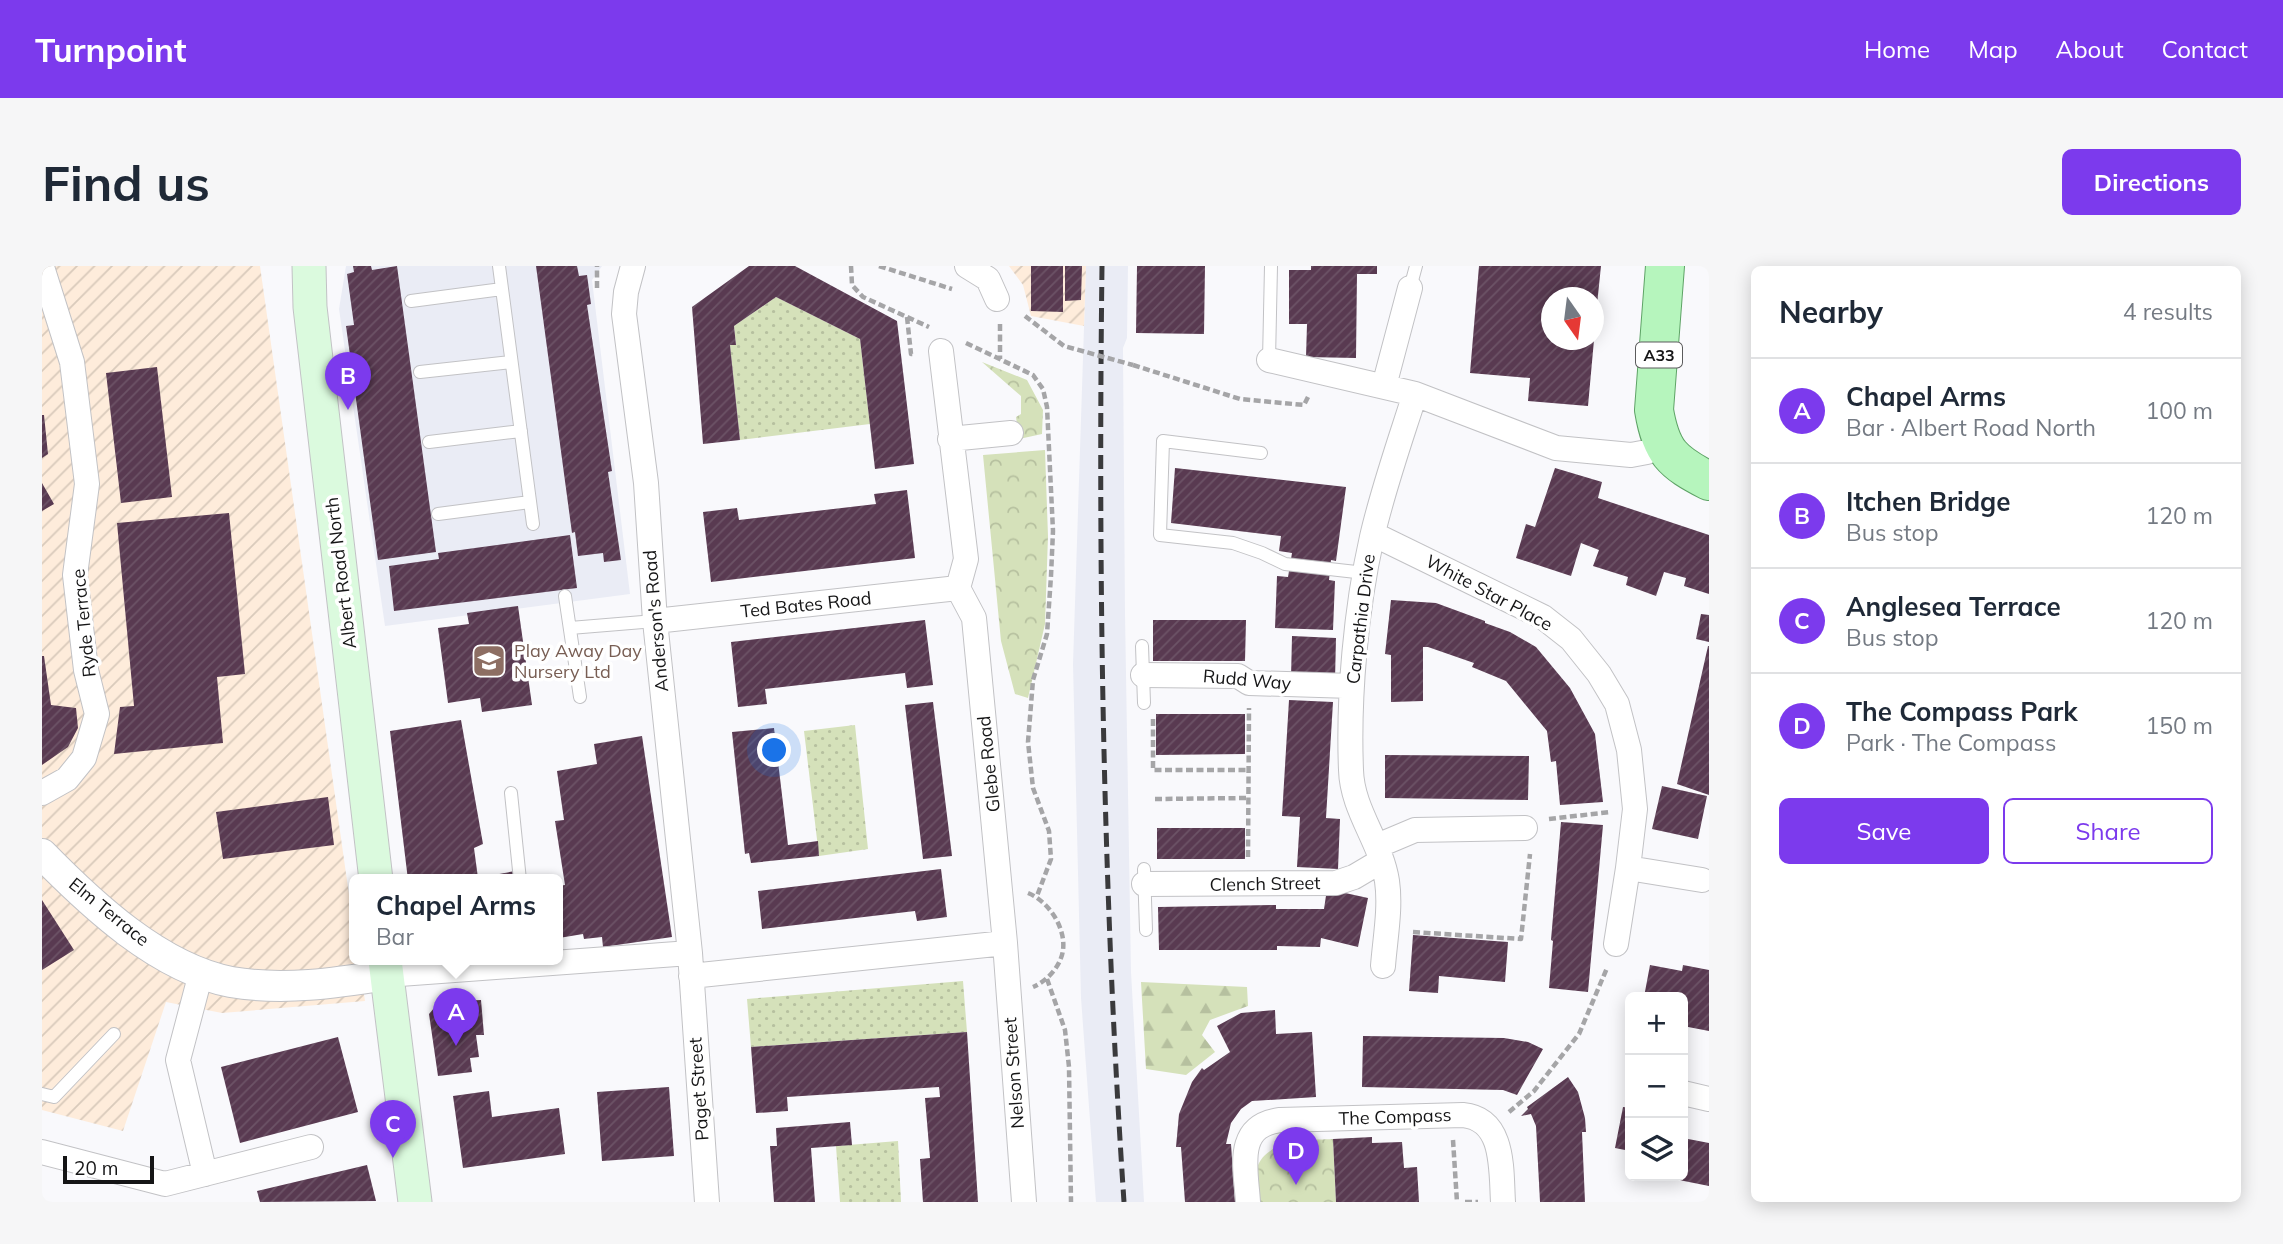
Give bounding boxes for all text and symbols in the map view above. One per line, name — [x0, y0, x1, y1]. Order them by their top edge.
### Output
text: Turnpoint — [35, 29, 187, 70]
text: Home — [1864, 34, 1930, 64]
text: Map — [1968, 34, 2018, 64]
text: About — [2056, 34, 2124, 64]
text: Contact — [2162, 34, 2248, 64]
button: Directions — [2062, 149, 2241, 215]
text: Find us — [42, 152, 210, 213]
north arrow — [1541, 287, 1604, 350]
text: Nearby — [1779, 293, 1883, 331]
text: 4 results — [2123, 297, 2213, 326]
road number: A33 — [1636, 342, 1682, 368]
pin: B — [325, 352, 371, 410]
text: Chapel Arms — [1846, 380, 2006, 413]
text: A — [1793, 396, 1811, 425]
text: 100 m — [2145, 396, 2213, 425]
text: Bar · Albert Road North — [1846, 413, 2096, 442]
text: Itchen Bridge — [1846, 485, 2010, 518]
street label: Albert Road North — [320, 496, 361, 650]
text: B — [1794, 501, 1810, 530]
text: 120 m — [2145, 501, 2213, 530]
text: Bus stop — [1846, 518, 1938, 547]
street label: Anderson's Road — [638, 549, 673, 693]
street label: White Star Place — [1422, 549, 1557, 636]
street label: Carpathia Drive — [1341, 552, 1380, 685]
street label: Ryde Terrace — [66, 568, 101, 678]
street label: Ted Bates Road — [739, 586, 873, 623]
text: Anglesea Terrace — [1846, 590, 2061, 623]
text: C — [1794, 606, 1810, 635]
text: 120 m — [2145, 606, 2213, 635]
text: Bus stop — [1846, 623, 1938, 652]
place label: Play Away Day Nursery Ltd — [514, 639, 642, 683]
school or university icon: Play Away Day Nursery Ltd — [470, 642, 508, 680]
street label: Rudd Way — [1202, 664, 1293, 695]
text: The Compass Park — [1846, 695, 2078, 728]
text: D — [1793, 711, 1811, 740]
text: 150 m — [2145, 711, 2213, 740]
street label: Glebe Road — [972, 715, 1005, 813]
text: Park · The Compass — [1846, 728, 2056, 757]
your location — [757, 733, 791, 767]
button: Save — [1779, 798, 1989, 864]
button: Share — [2003, 798, 2213, 864]
street label: Clench Street — [1209, 871, 1321, 896]
street label: Elm Terrace — [64, 872, 154, 951]
popup — [349, 874, 563, 965]
text: Chapel Arms — [376, 889, 536, 922]
text: Bar — [376, 922, 414, 951]
pin: A — [433, 988, 479, 1046]
map controls — [1625, 992, 1688, 1181]
button: + — [1625, 992, 1688, 1055]
street label: Nelson Street — [998, 1016, 1029, 1130]
street label: Paget Street — [683, 1037, 714, 1141]
button: − — [1625, 1055, 1688, 1118]
pin: C — [370, 1100, 416, 1158]
street label: The Compass — [1338, 1103, 1452, 1130]
button: layers — [1625, 1118, 1688, 1181]
pin: D — [1273, 1127, 1319, 1185]
scale bar — [63, 1153, 154, 1185]
text: 20 m — [74, 1156, 118, 1180]

